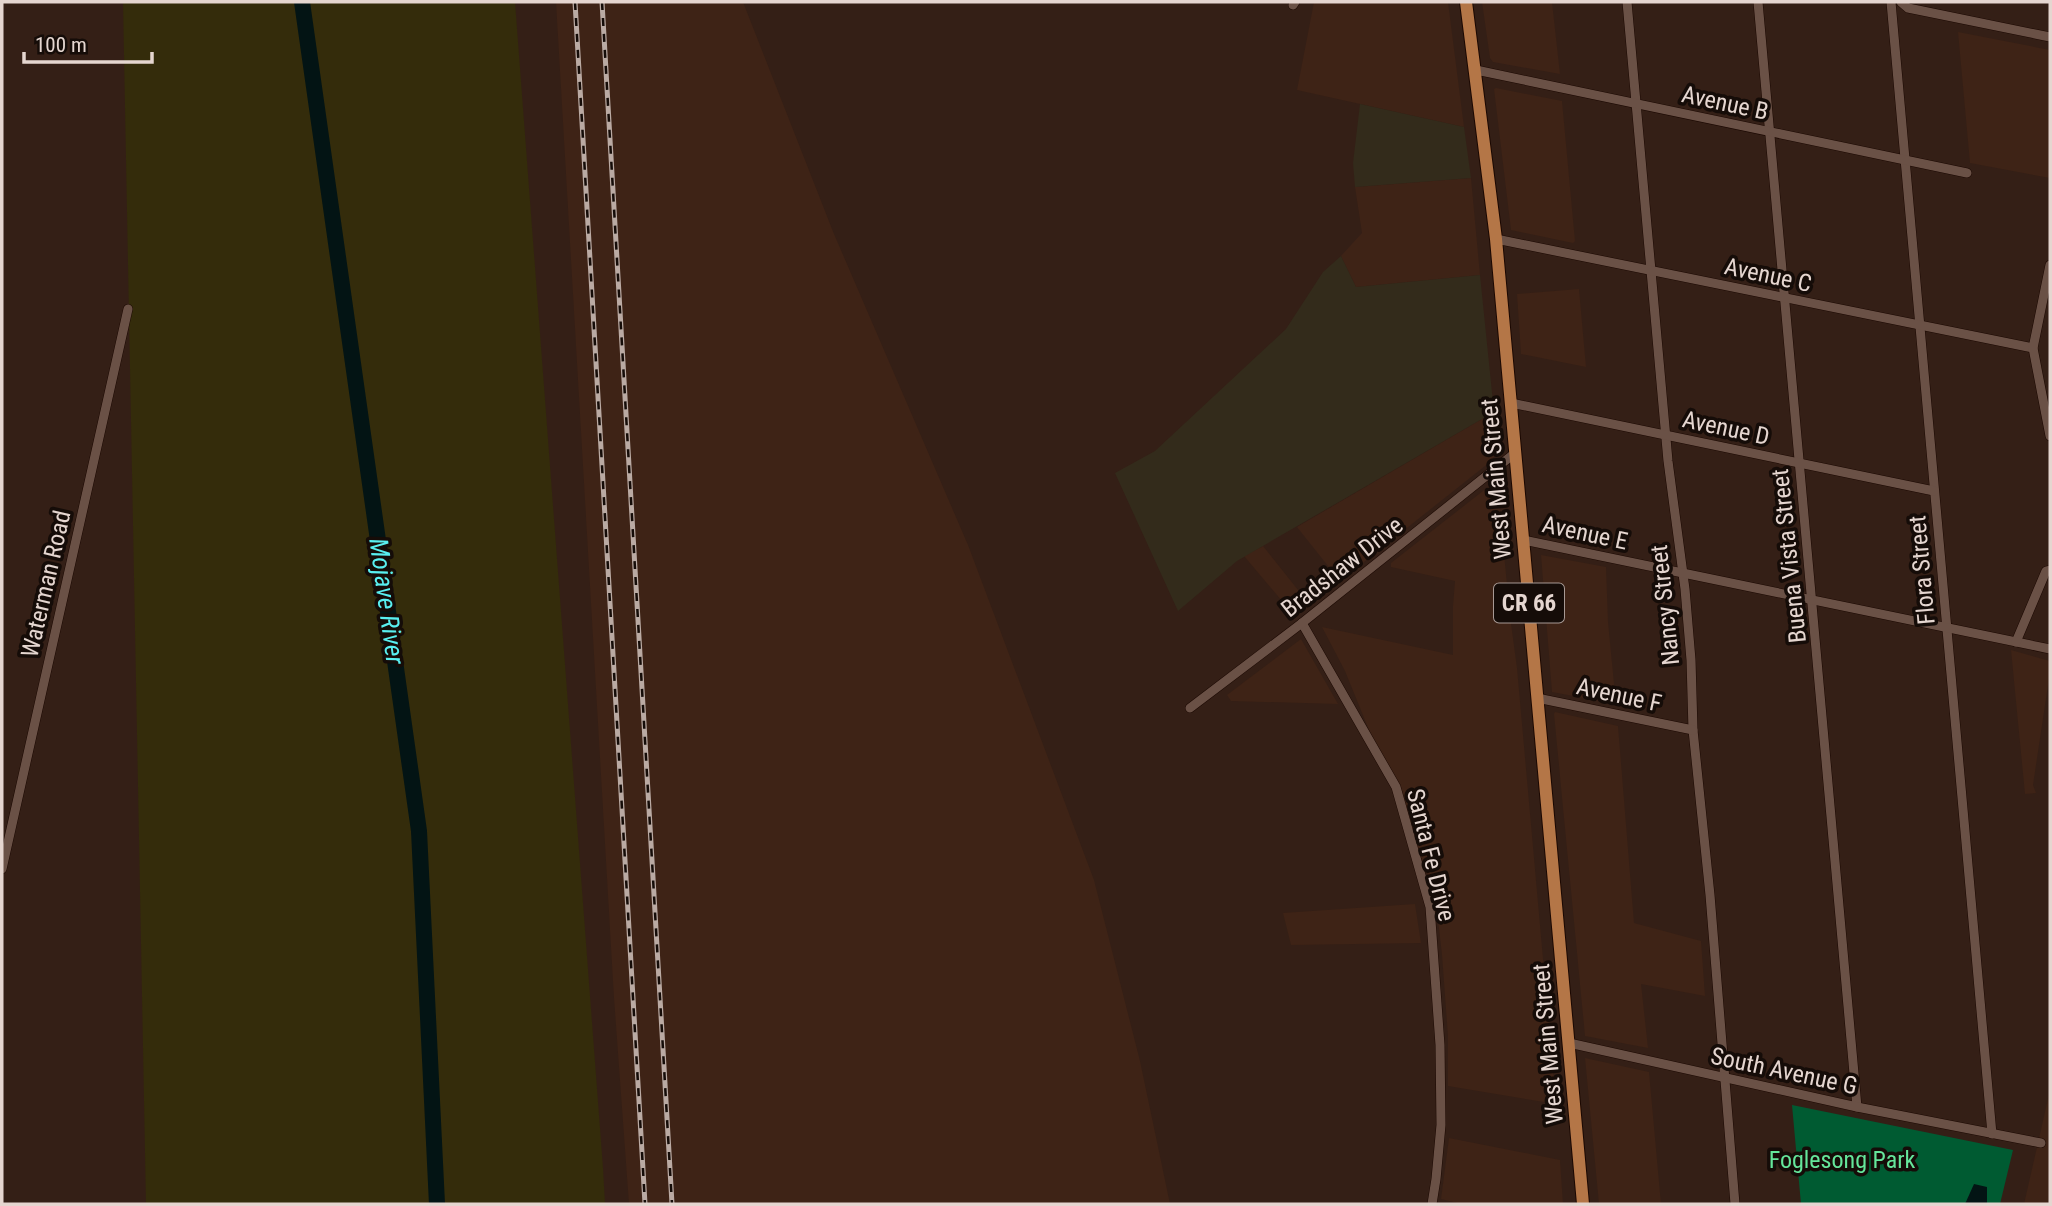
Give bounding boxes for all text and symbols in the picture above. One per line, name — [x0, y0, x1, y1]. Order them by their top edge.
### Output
scale bar — [24, 21, 152, 65]
text: 100 m — [35, 33, 87, 57]
street label: Avenue B — [1679, 80, 1771, 126]
street label: Avenue C — [1722, 252, 1814, 298]
street label: West Main Street — [1475, 397, 1517, 561]
street label: Avenue D — [1680, 405, 1772, 451]
street label: Buena Vista Street — [1766, 468, 1812, 644]
street label: Waterman Road — [15, 508, 77, 660]
street label: Avenue E — [1540, 510, 1630, 556]
street label: Bradshaw Drive — [1276, 511, 1408, 623]
street label: Flora Street — [1903, 514, 1941, 626]
water label: Mojave River — [363, 536, 411, 667]
street label: Nancy Street — [1645, 543, 1685, 667]
road number: CR 66 — [1494, 583, 1564, 622]
street label: Avenue F — [1574, 672, 1664, 718]
street label: Santa Fe Drive — [1401, 786, 1461, 924]
street label: West Main Street — [1527, 962, 1569, 1126]
street label: South Avenue G — [1708, 1042, 1860, 1100]
park label: Foglesong Park — [1769, 1146, 1916, 1174]

